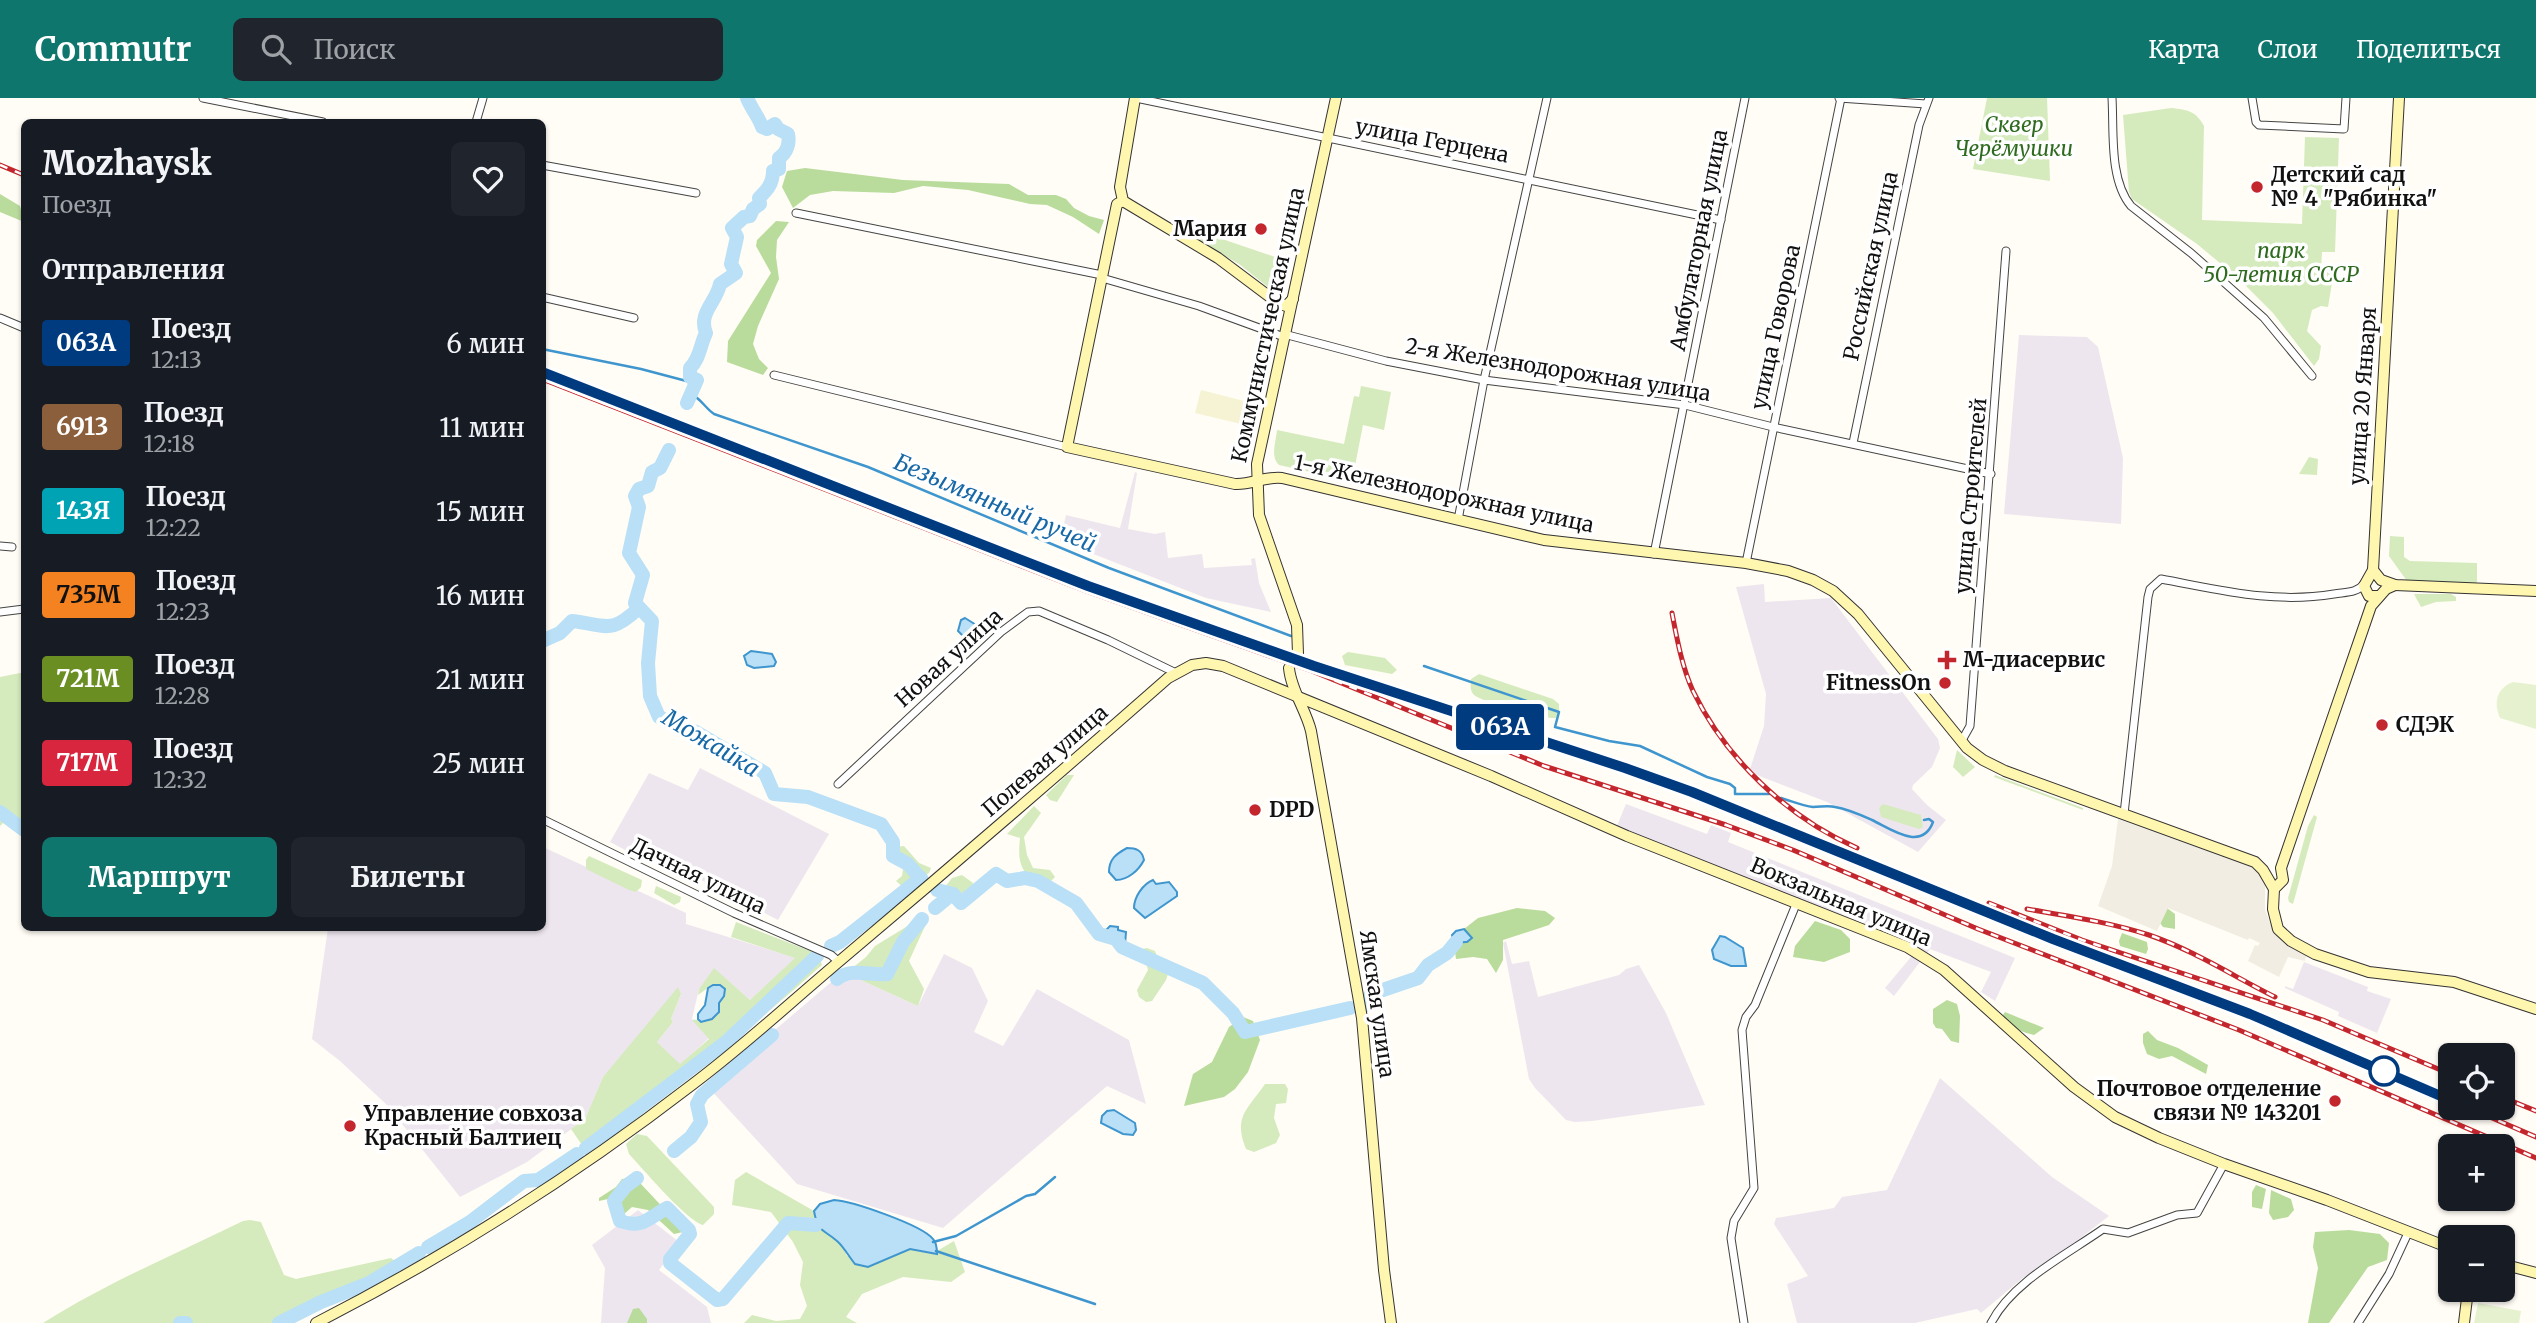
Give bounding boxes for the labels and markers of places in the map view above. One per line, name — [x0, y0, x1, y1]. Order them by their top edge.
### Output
place label: Детский сад № 4 "Рябинка" — [2271, 161, 2437, 212]
marker: Детский сад № 4 "Рябинка" — [2249, 179, 2265, 195]
place label: Мария — [1173, 215, 1247, 242]
marker: Мария — [1253, 221, 1269, 237]
place label: М-диасервис — [1963, 646, 2106, 673]
marker: М-диасервис — [1937, 650, 1957, 670]
place label: FitnessOn — [1826, 669, 1931, 696]
marker: FitnessOn — [1937, 675, 1953, 691]
place label: СДЭК — [2396, 711, 2455, 738]
marker: СДЭК — [2374, 717, 2390, 733]
place label: DPD — [1269, 796, 1314, 823]
marker: DPD — [1247, 802, 1263, 818]
unlabelled marker — [2369, 1056, 2399, 1086]
place label: Почтовое отделение связи № 143201 — [2096, 1075, 2321, 1126]
marker: Почтовое отделение связи № 143201 — [2327, 1093, 2343, 1109]
place label: Управление совхоза Красный Балтиец — [363, 1100, 583, 1151]
marker: Управление совхоза Красный Балтиец — [342, 1118, 358, 1134]

